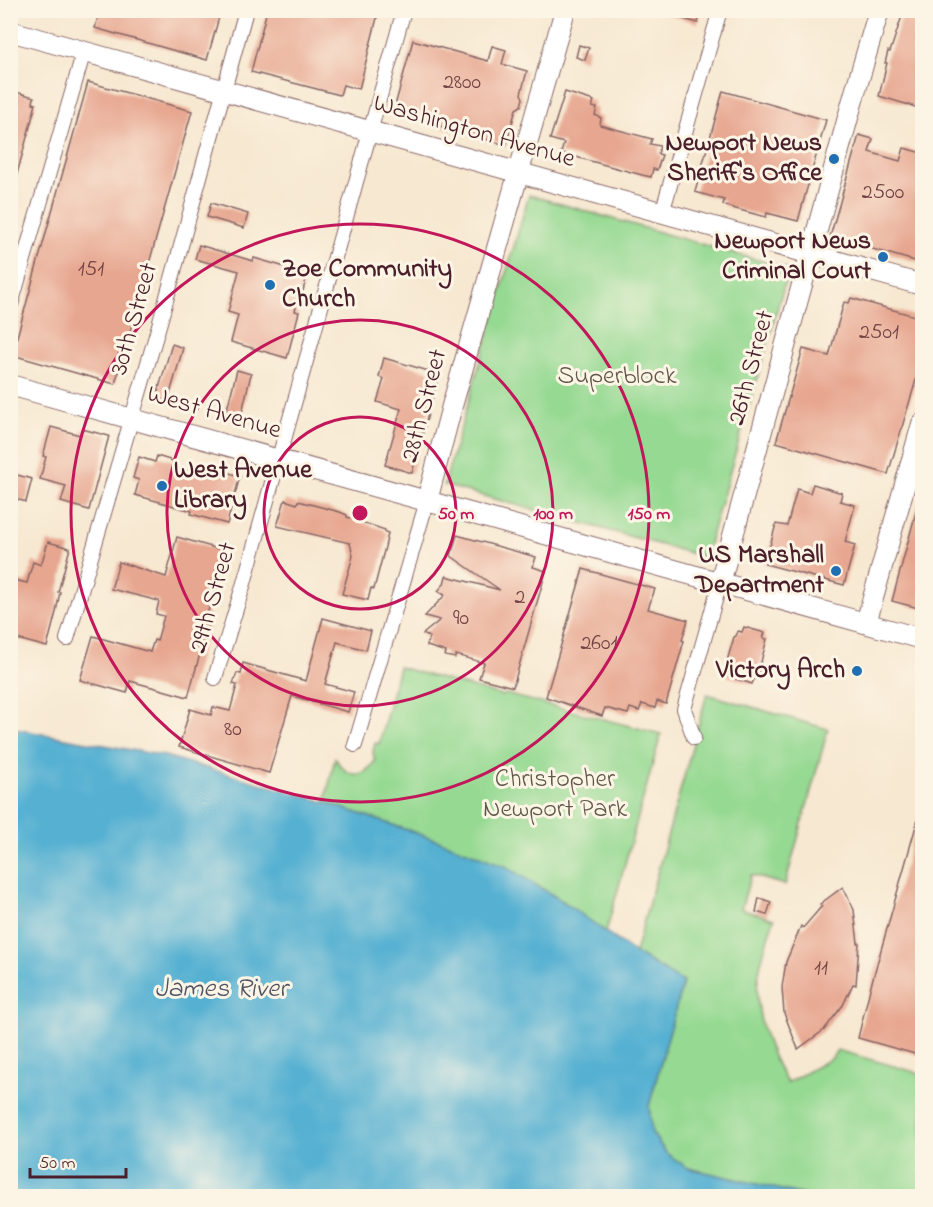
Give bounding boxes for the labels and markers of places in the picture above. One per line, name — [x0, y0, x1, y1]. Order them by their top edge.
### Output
place label: Newport News Sheriff's Office — [665, 125, 823, 193]
marker: Newport News Sheriff's Office — [827, 152, 841, 166]
place label: Newport News Criminal Court — [714, 223, 871, 291]
marker: Newport News Criminal Court — [876, 250, 890, 264]
place label: Zoe Community Church — [282, 251, 452, 319]
marker: Zoe Community Church — [263, 278, 277, 292]
place label: West Avenue Library — [174, 452, 313, 520]
marker: West Avenue Library — [155, 479, 169, 493]
centre of rings — [350, 503, 370, 523]
place label: US Marshall Department — [694, 537, 824, 605]
marker: US Marshall Department — [829, 564, 843, 578]
place label: Victory Arch — [715, 652, 845, 690]
marker: Victory Arch — [850, 664, 864, 678]

